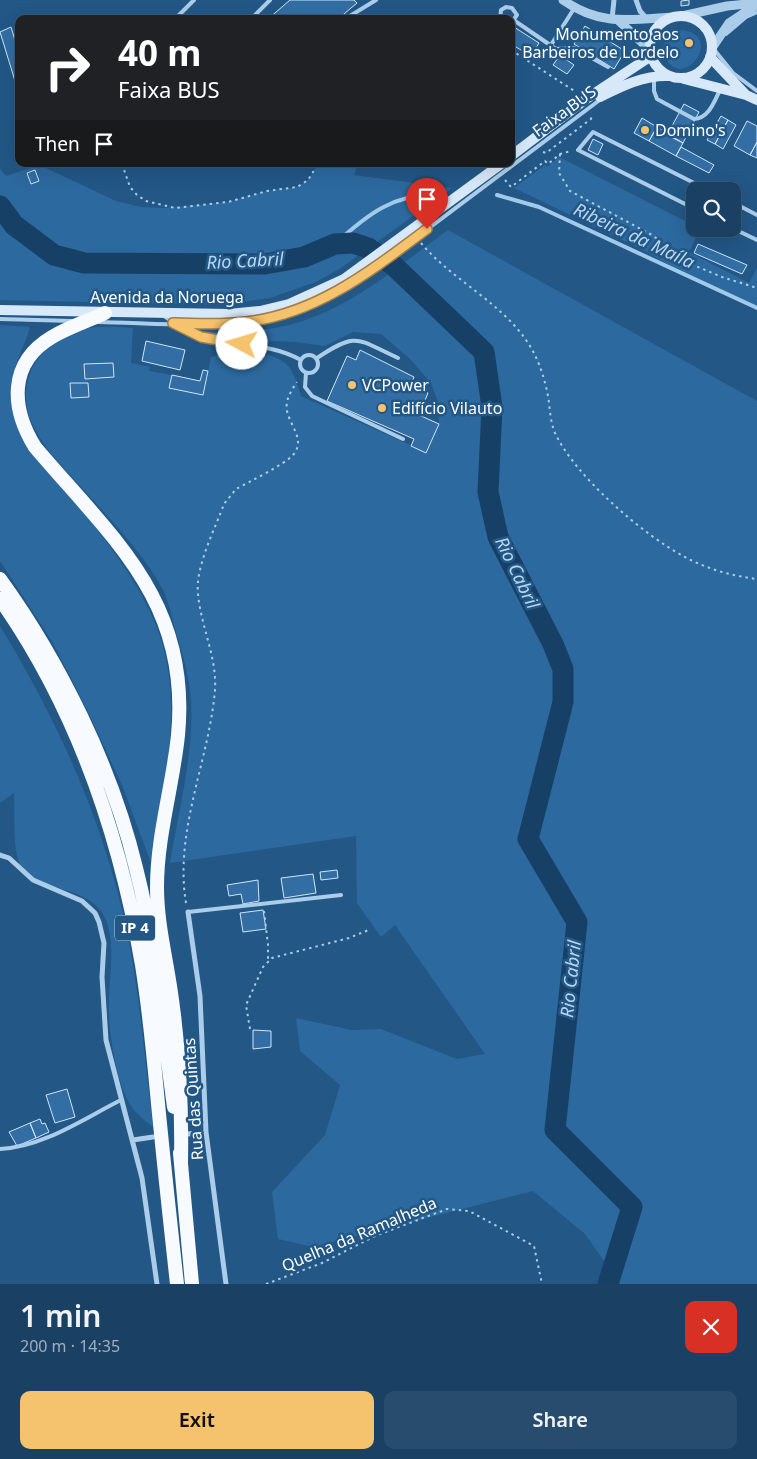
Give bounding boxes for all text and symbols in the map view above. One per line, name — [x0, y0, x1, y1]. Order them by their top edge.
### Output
place label: Monumento aos Barbeiros de Lordelo — [522, 23, 679, 63]
text: 40 m — [118, 29, 201, 76]
icon: right — [35, 35, 100, 100]
marker: Monumento aos Barbeiros de Lordelo — [683, 37, 695, 49]
text: Faixa BUS — [118, 74, 220, 104]
street label: Faixa BUS — [528, 80, 601, 142]
place label: Domino's — [655, 119, 726, 141]
marker: Domino's — [639, 124, 651, 136]
icon: arrive — [90, 130, 118, 158]
text: Then — [35, 131, 80, 157]
pin — [406, 178, 448, 229]
map controls — [686, 182, 741, 237]
button: search — [686, 182, 741, 237]
icon: arrive — [413, 185, 441, 213]
water label: Ribeira da Maíla — [570, 197, 699, 274]
water label: Rio Cabril — [206, 246, 285, 274]
street label: Avenida da Noruega — [90, 286, 244, 308]
position arrow — [215, 317, 267, 369]
place label: VCPower — [362, 374, 429, 396]
marker: VCPower — [346, 379, 358, 391]
place label: Edifício Vilauto — [392, 397, 502, 419]
marker: Edifício Vilauto — [376, 402, 388, 414]
water label: Rio Cabril — [490, 533, 546, 613]
road number: IP 4 — [115, 916, 155, 940]
water label: Rio Cabril — [554, 939, 586, 1019]
street label: Rua das Quintas — [178, 1037, 208, 1161]
street label: Quelha da Ramalheda — [278, 1191, 440, 1277]
text: 1 min — [20, 1295, 101, 1336]
button: close — [685, 1301, 737, 1353]
text: 200 m · 14:35 — [20, 1335, 120, 1357]
button: Exit — [20, 1391, 374, 1449]
button: Share — [384, 1391, 737, 1449]

